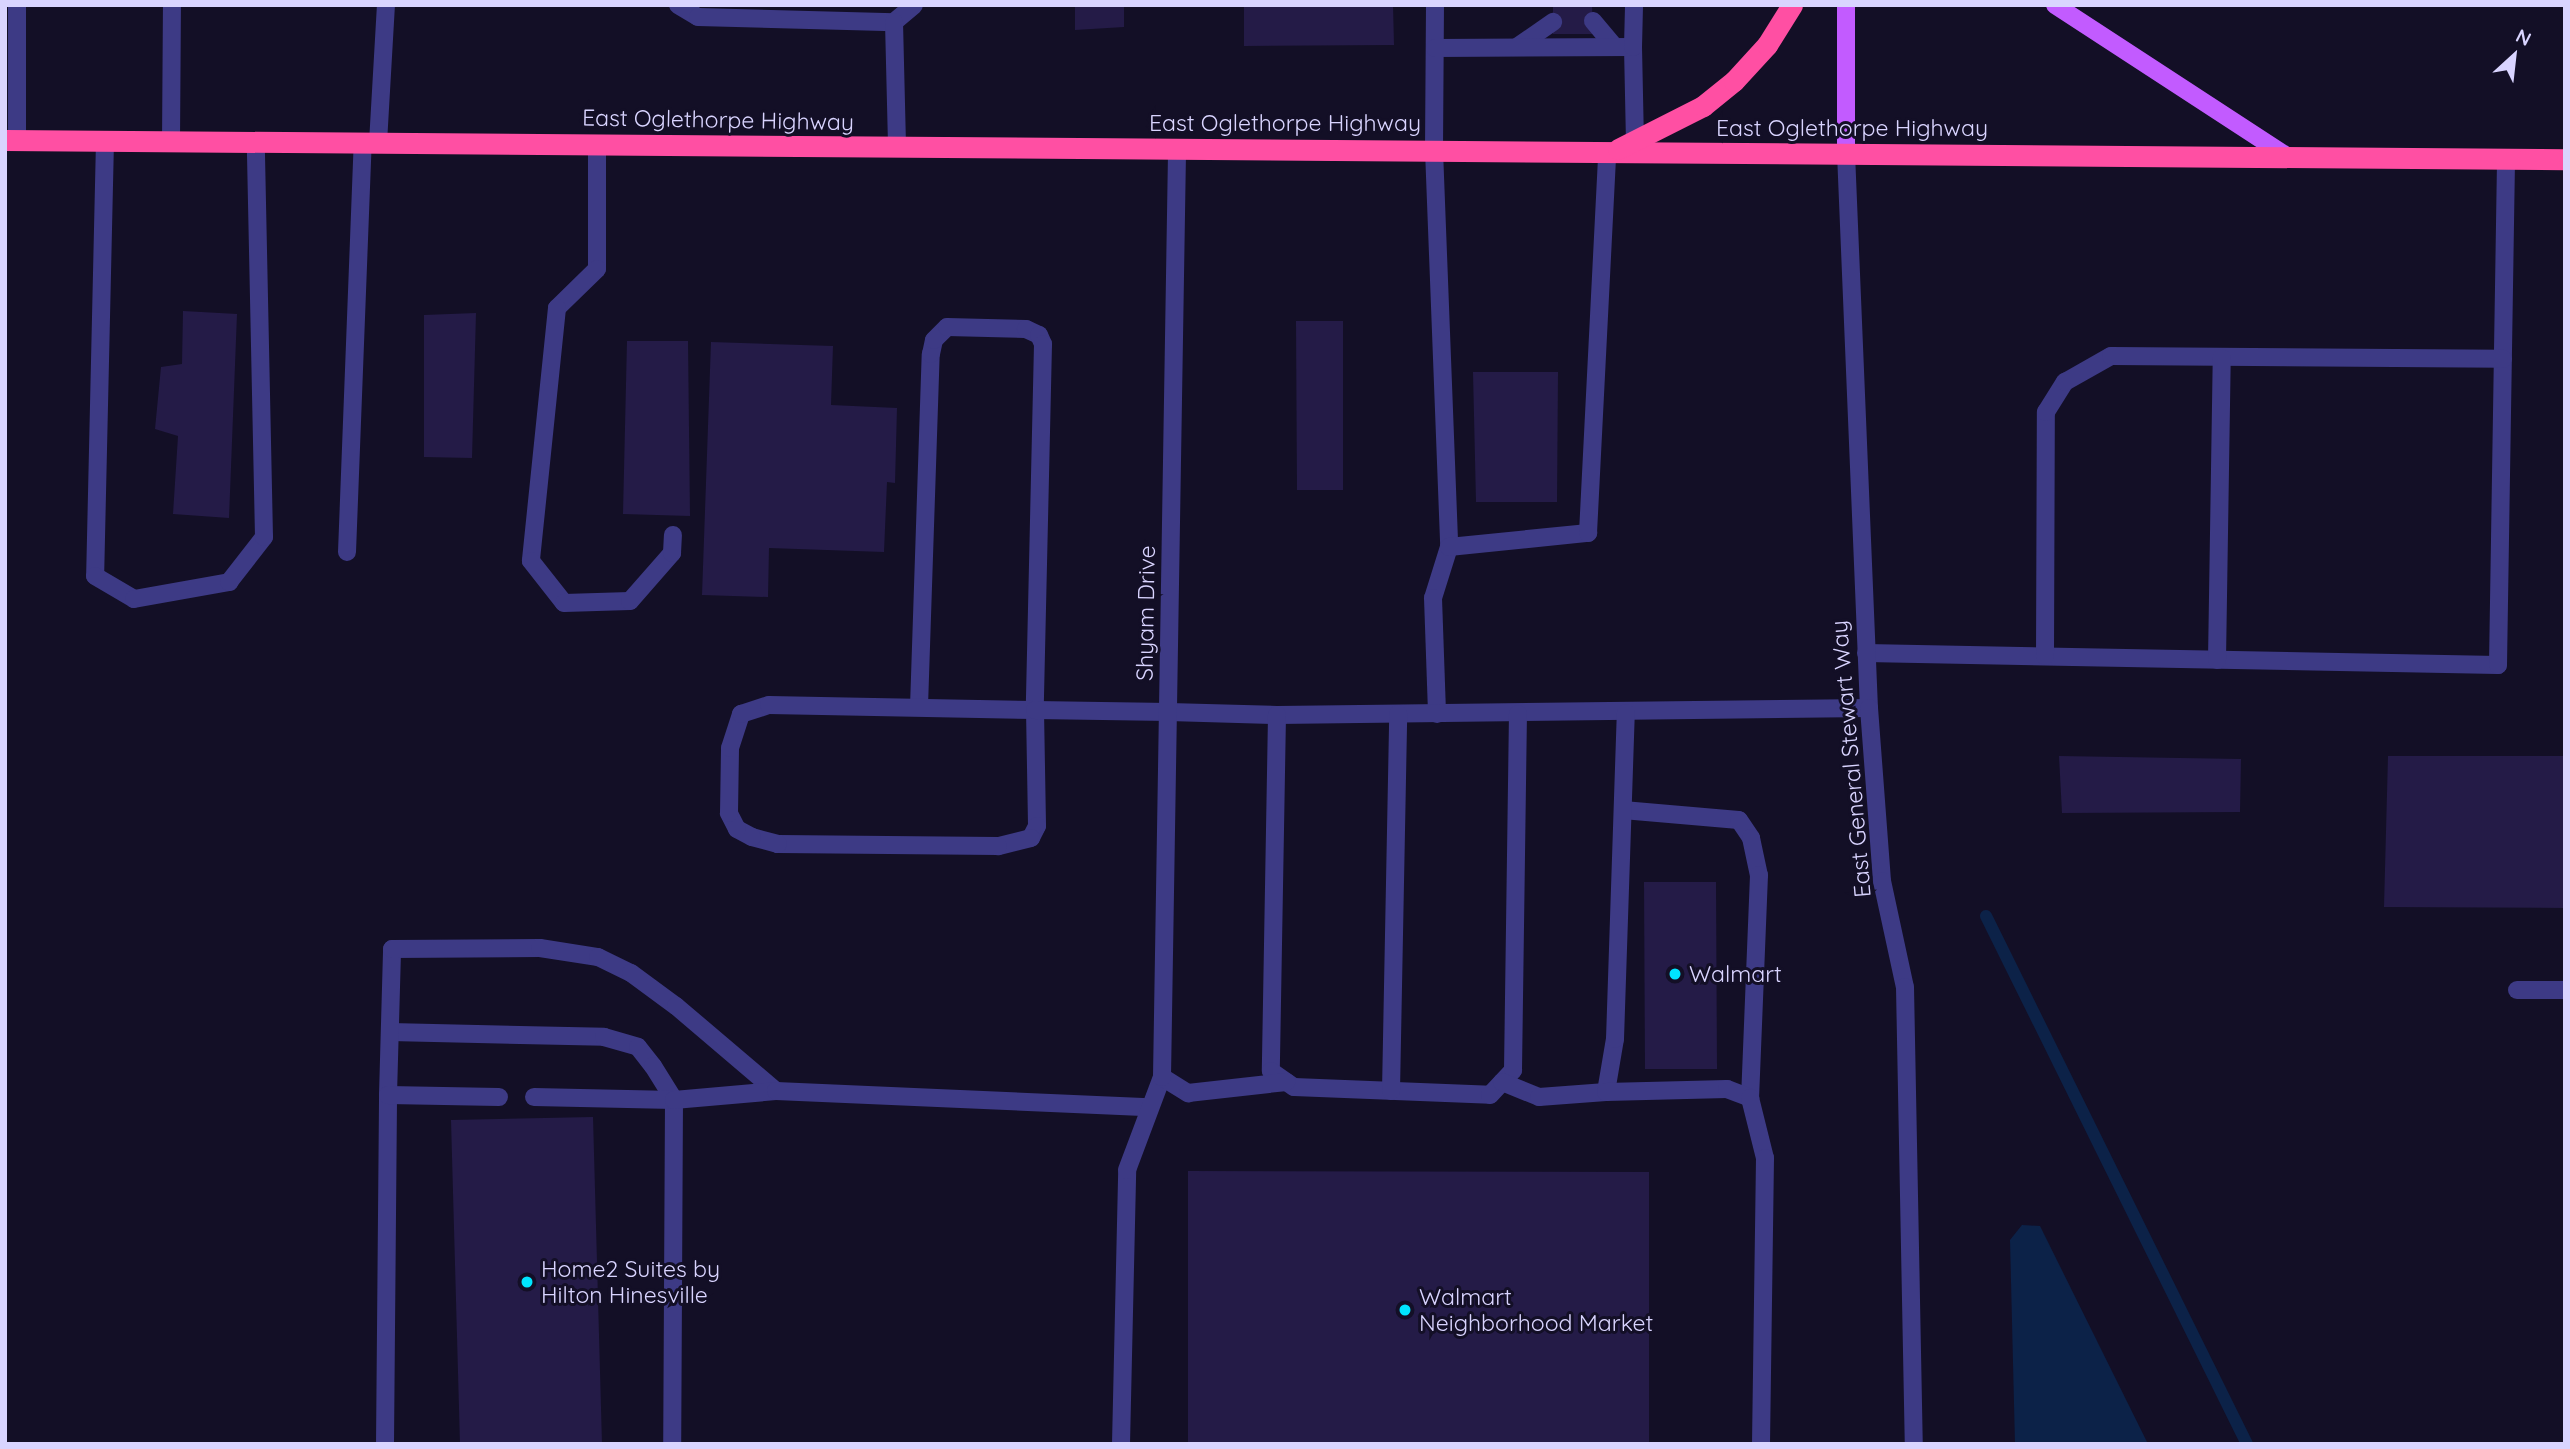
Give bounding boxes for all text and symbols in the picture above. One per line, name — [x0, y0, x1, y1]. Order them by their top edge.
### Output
north arrow — [2479, 21, 2549, 91]
text: N — [2512, 23, 2535, 51]
street label: East Oglethorpe Highway — [582, 104, 854, 136]
street label: East Oglethorpe Highway — [1149, 109, 1421, 137]
street label: East Oglethorpe Highway — [1716, 114, 1988, 142]
street label: Shyam Drive — [1131, 545, 1161, 681]
street label: East General Stewart Way — [1825, 619, 1877, 899]
place label: Walmart — [1689, 960, 1782, 988]
marker: Walmart — [1667, 966, 1683, 982]
place label: Home2 Suites by Hilton Hinesville — [541, 1255, 720, 1309]
marker: Home2 Suites by Hilton Hinesville — [519, 1274, 535, 1290]
place label: Walmart Neighborhood Market — [1419, 1283, 1653, 1337]
marker: Walmart Neighborhood Market — [1397, 1302, 1413, 1318]

